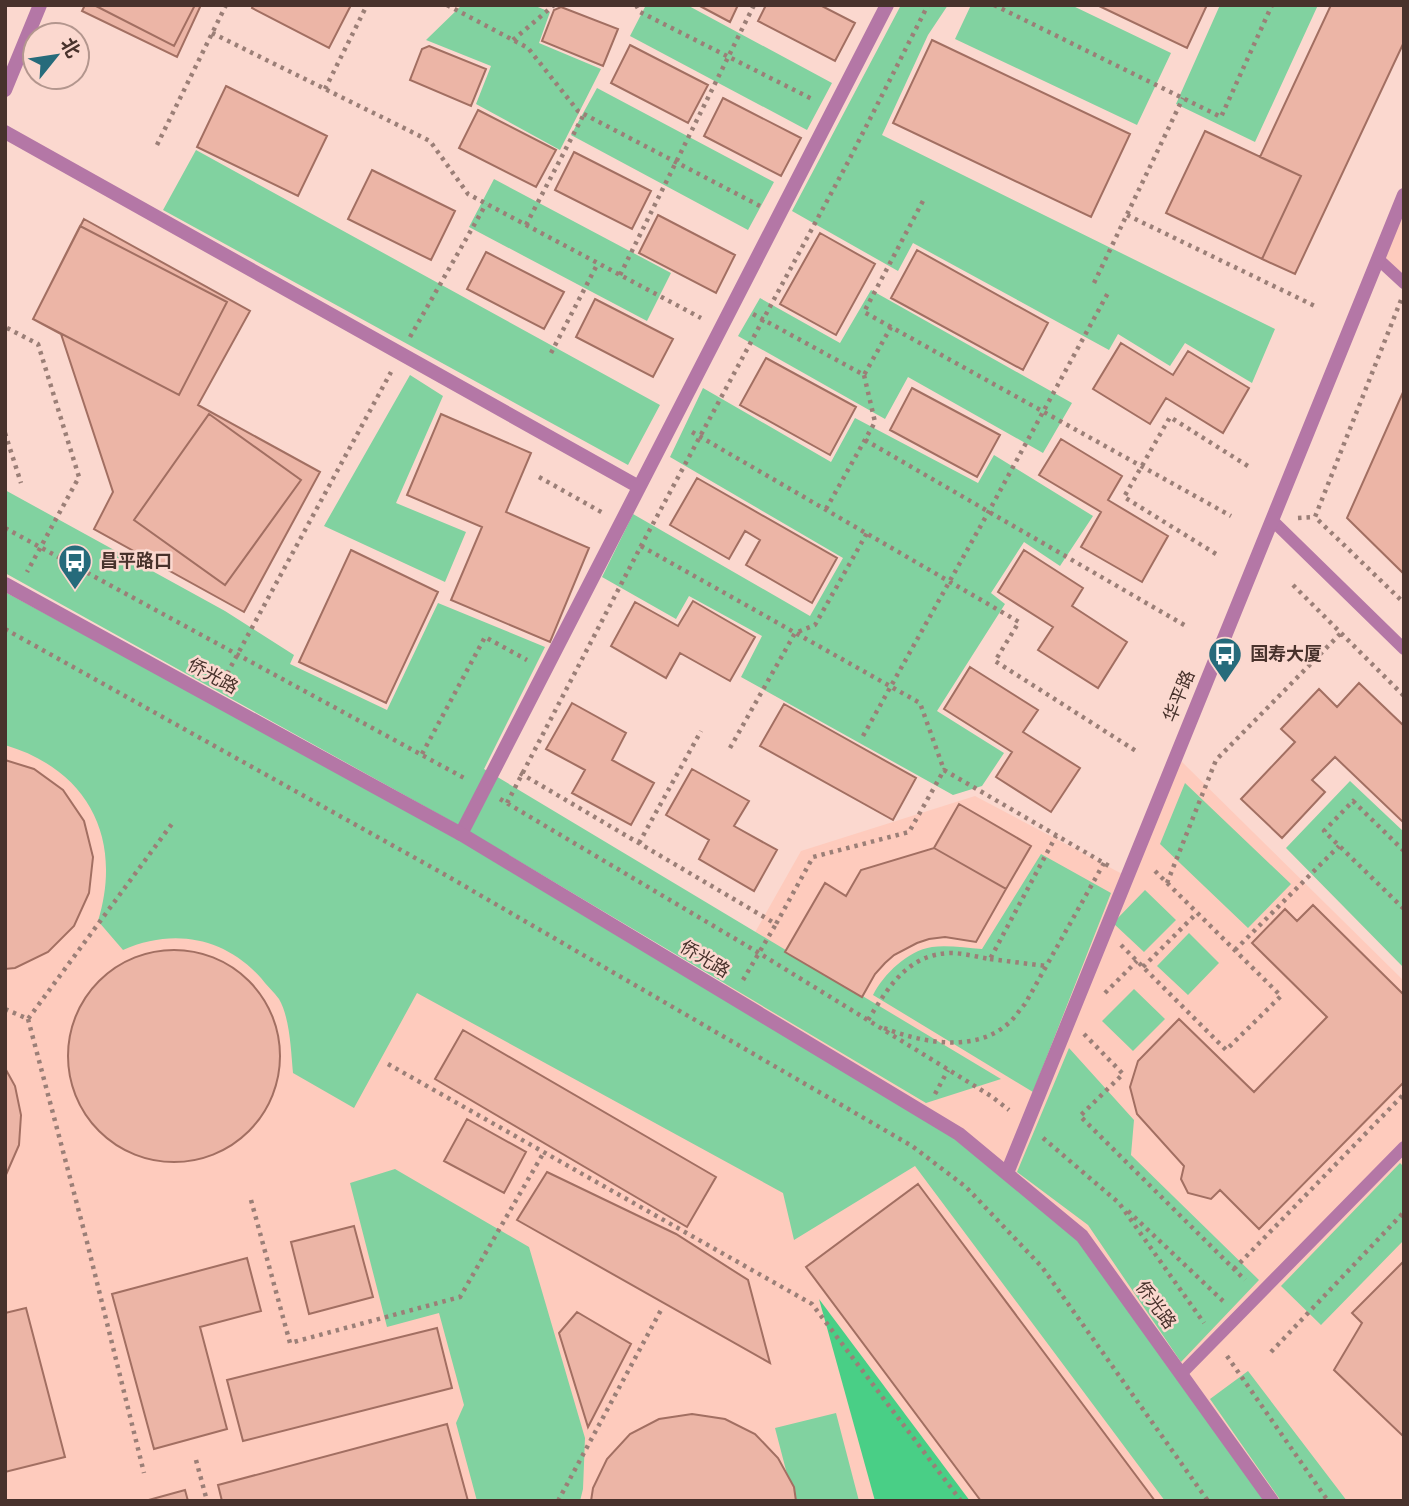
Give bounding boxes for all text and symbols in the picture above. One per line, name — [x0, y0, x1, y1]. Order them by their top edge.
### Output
north arrow — [21, 21, 91, 91]
text: 北 — [56, 34, 85, 62]
bus stop icon: 昌平路口 — [56, 542, 94, 591]
place label: 昌平路口 — [100, 550, 172, 571]
bus stop icon: 国寿大厦 — [1206, 635, 1244, 684]
place label: 国寿大厦 — [1250, 643, 1322, 664]
street label: 侨光路 — [185, 653, 242, 698]
street label: 华平路 — [1159, 667, 1198, 725]
street label: 侨光路 — [677, 936, 734, 981]
street label: 侨光路 — [1132, 1277, 1181, 1333]

